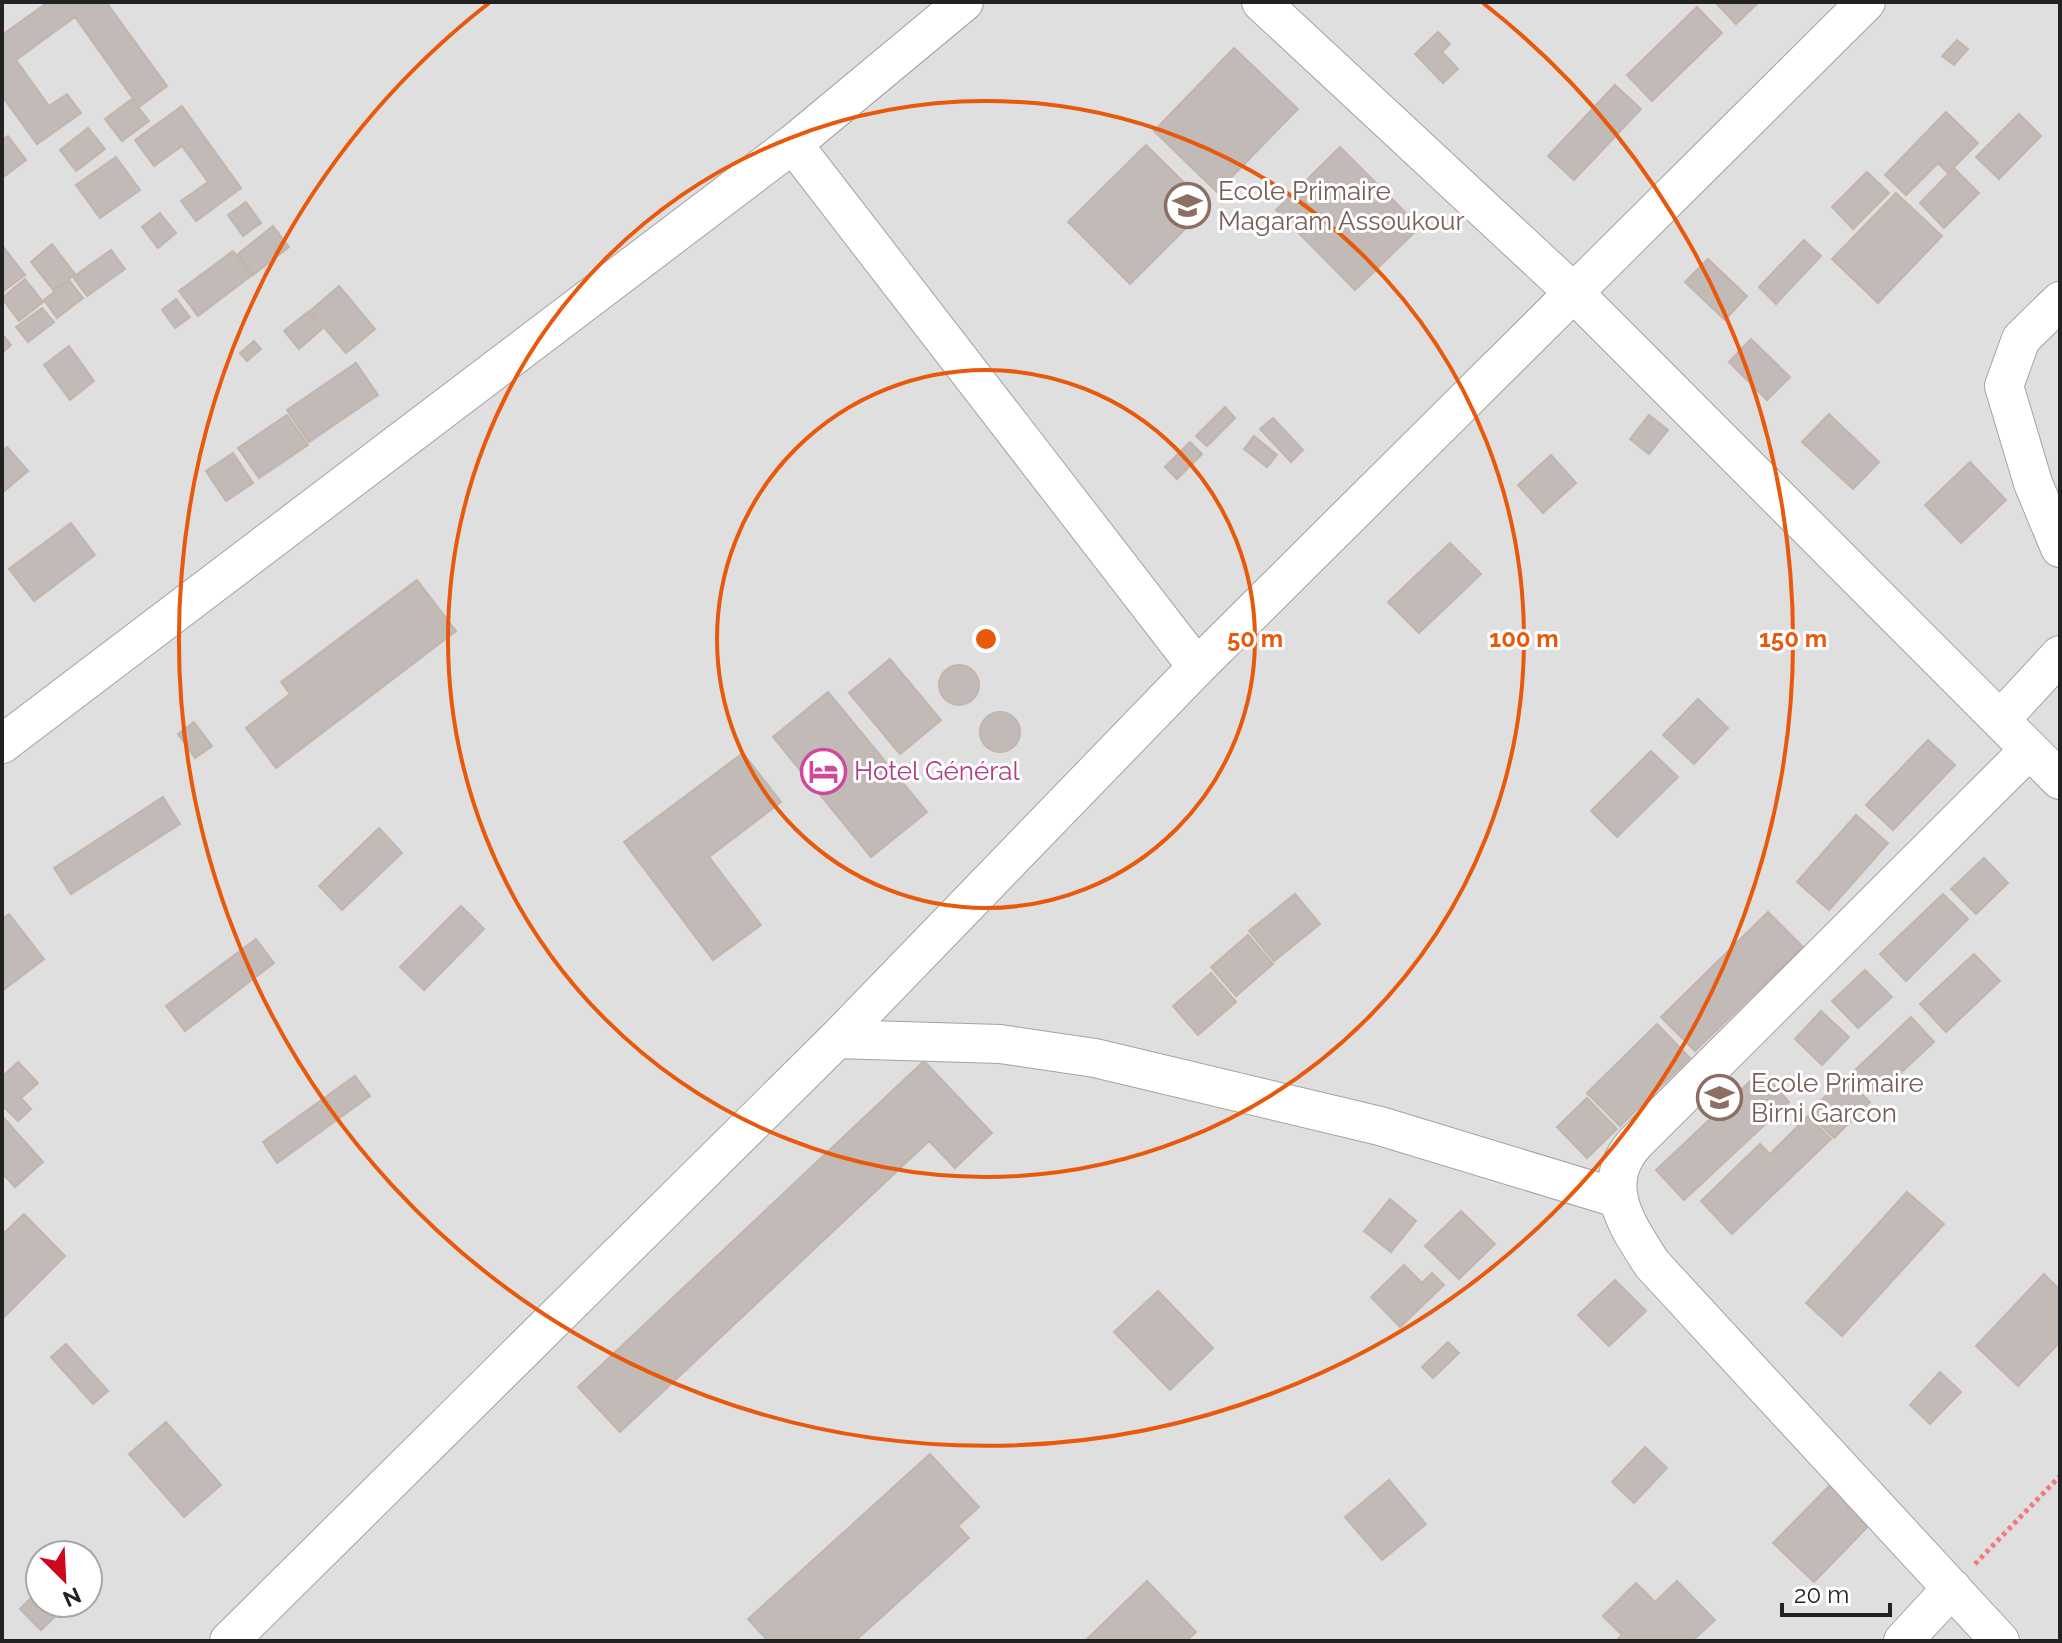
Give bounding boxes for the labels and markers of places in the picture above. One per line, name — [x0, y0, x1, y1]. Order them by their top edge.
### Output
place label: Ecole Primaire Magaram Assoukour — [1218, 176, 1465, 236]
school or university icon: Ecole Primaire Magaram Assoukour — [1163, 182, 1211, 230]
centre of rings — [972, 625, 1000, 653]
hotel icon: Hotel Général — [799, 747, 847, 795]
place label: Hotel Général — [854, 756, 1020, 786]
place label: Ecole Primaire Birni Garcon — [1751, 1068, 1924, 1128]
school or university icon: Ecole Primaire Birni Garcon — [1696, 1074, 1744, 1122]

